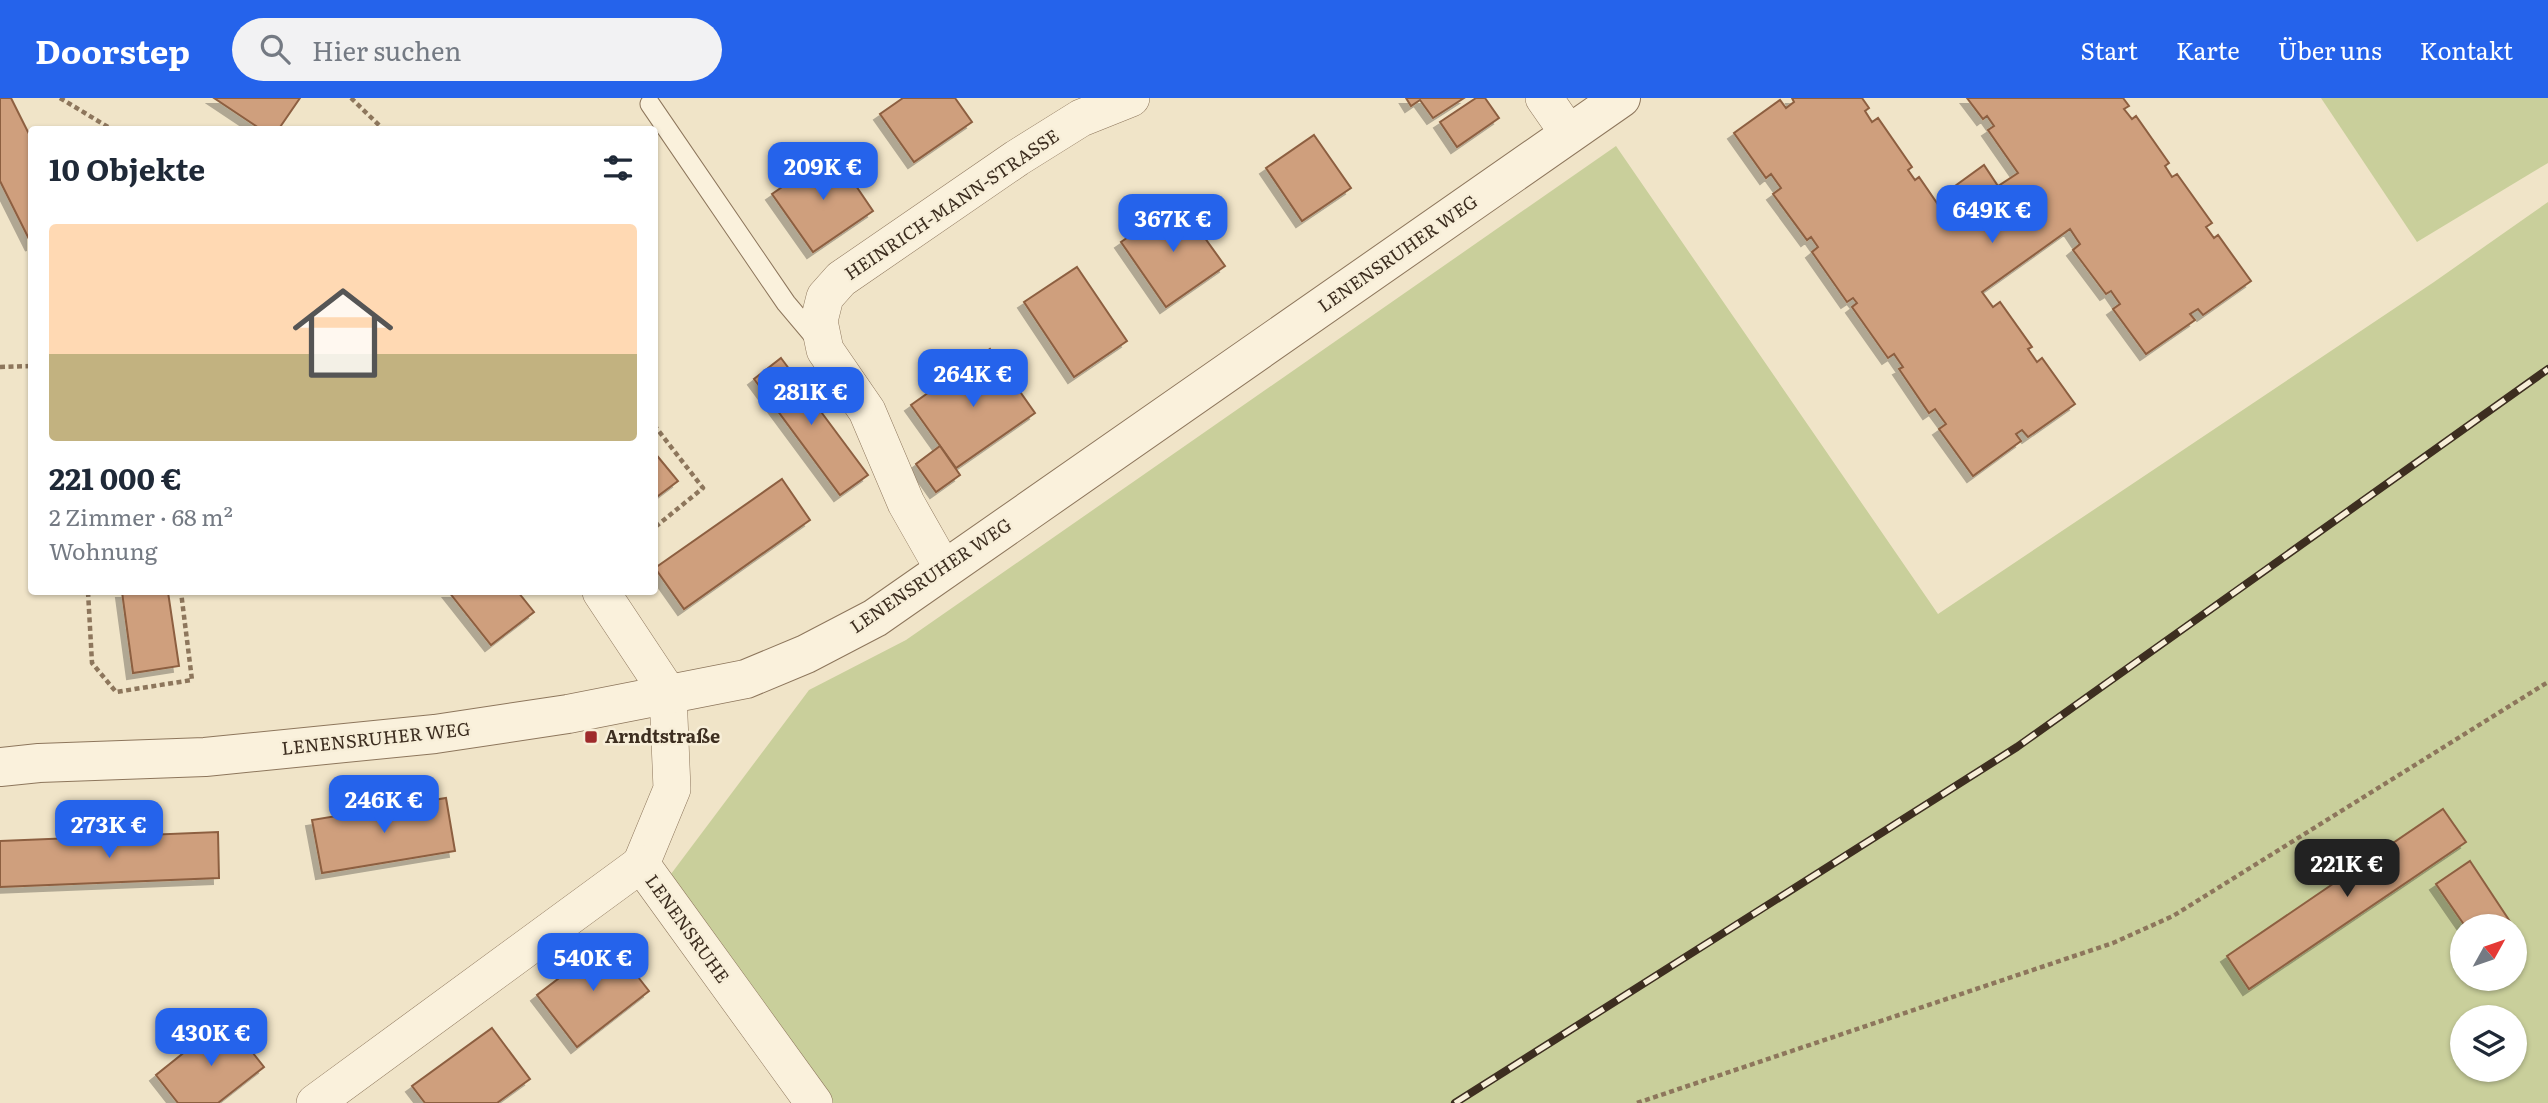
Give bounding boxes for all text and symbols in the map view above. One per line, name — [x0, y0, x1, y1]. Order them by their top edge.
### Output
search box — [232, 18, 722, 81]
text: Doorstep — [35, 25, 190, 74]
icon: search — [256, 30, 294, 68]
text: Hier suchen — [312, 30, 462, 69]
text: Start — [2081, 32, 2138, 67]
text: Karte — [2176, 32, 2240, 67]
text: Über uns — [2278, 32, 2382, 67]
text: Kontakt — [2420, 32, 2513, 67]
street label: HEINRICH-MANN-STRASSE — [838, 122, 1064, 286]
pin: 209K € — [766, 142, 880, 202]
text: 10 Objekte — [49, 146, 205, 190]
text: 209K € — [784, 148, 862, 182]
icon: filters — [599, 149, 637, 187]
pin: 649K € — [1935, 186, 2049, 245]
street label: LENENSRUHER WEG — [1312, 187, 1483, 318]
text: 649K € — [1952, 191, 2032, 225]
pin: 367K € — [1116, 194, 1230, 254]
text: 367K € — [1134, 200, 1212, 234]
icon: home — [280, 270, 406, 396]
pin: 264K € — [916, 350, 1030, 409]
text: 264K € — [934, 355, 1012, 389]
pin: 281K € — [754, 368, 868, 427]
text: 281K € — [774, 373, 848, 407]
text: 221 000 € — [49, 455, 182, 499]
text: 2 Zimmer · 68 m² — [49, 499, 233, 533]
street label: LENENSRUHER WEG — [844, 511, 1016, 639]
text: Wohnung — [49, 533, 157, 567]
street label: LENENSRUHER WEG — [280, 714, 472, 761]
place label: Arndtstraße — [605, 722, 720, 749]
marker: Arndtstraße — [583, 729, 599, 745]
pin: 246K € — [327, 776, 441, 835]
text: 246K € — [345, 781, 423, 815]
pin: 273K € — [52, 800, 166, 860]
text: 273K € — [71, 806, 147, 840]
pin: 221K € — [2290, 840, 2404, 899]
text: 221K € — [2311, 845, 2383, 879]
street label: LENENSRUHE — [640, 868, 737, 988]
north arrow — [2450, 914, 2527, 990]
map controls — [2450, 914, 2527, 1082]
pin: 540K € — [536, 934, 650, 993]
text: 540K € — [553, 939, 633, 973]
button: layers — [2450, 1005, 2527, 1082]
pin: 430K € — [154, 1009, 268, 1068]
text: 430K € — [171, 1014, 251, 1048]

